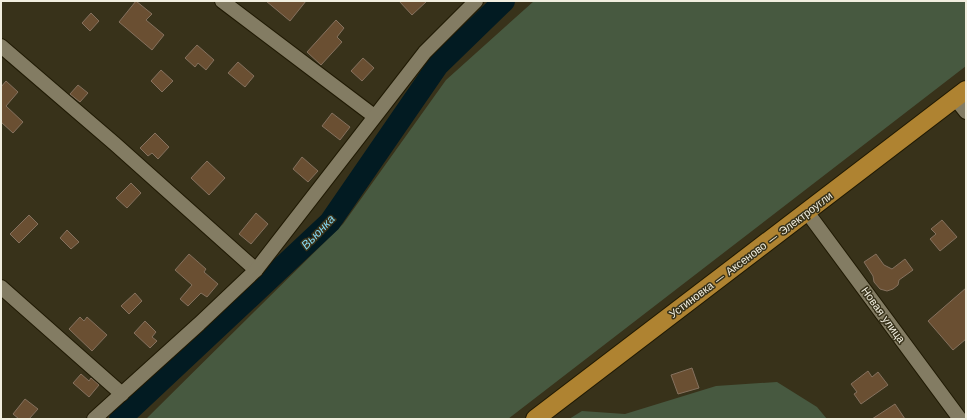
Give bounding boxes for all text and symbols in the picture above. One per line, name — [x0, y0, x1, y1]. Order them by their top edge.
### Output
street label: Устиновка — Аксеново — Электроугли — [667, 189, 835, 321]
water label: Вьюнка — [298, 212, 338, 252]
street label: Новая улица — [858, 285, 908, 346]

